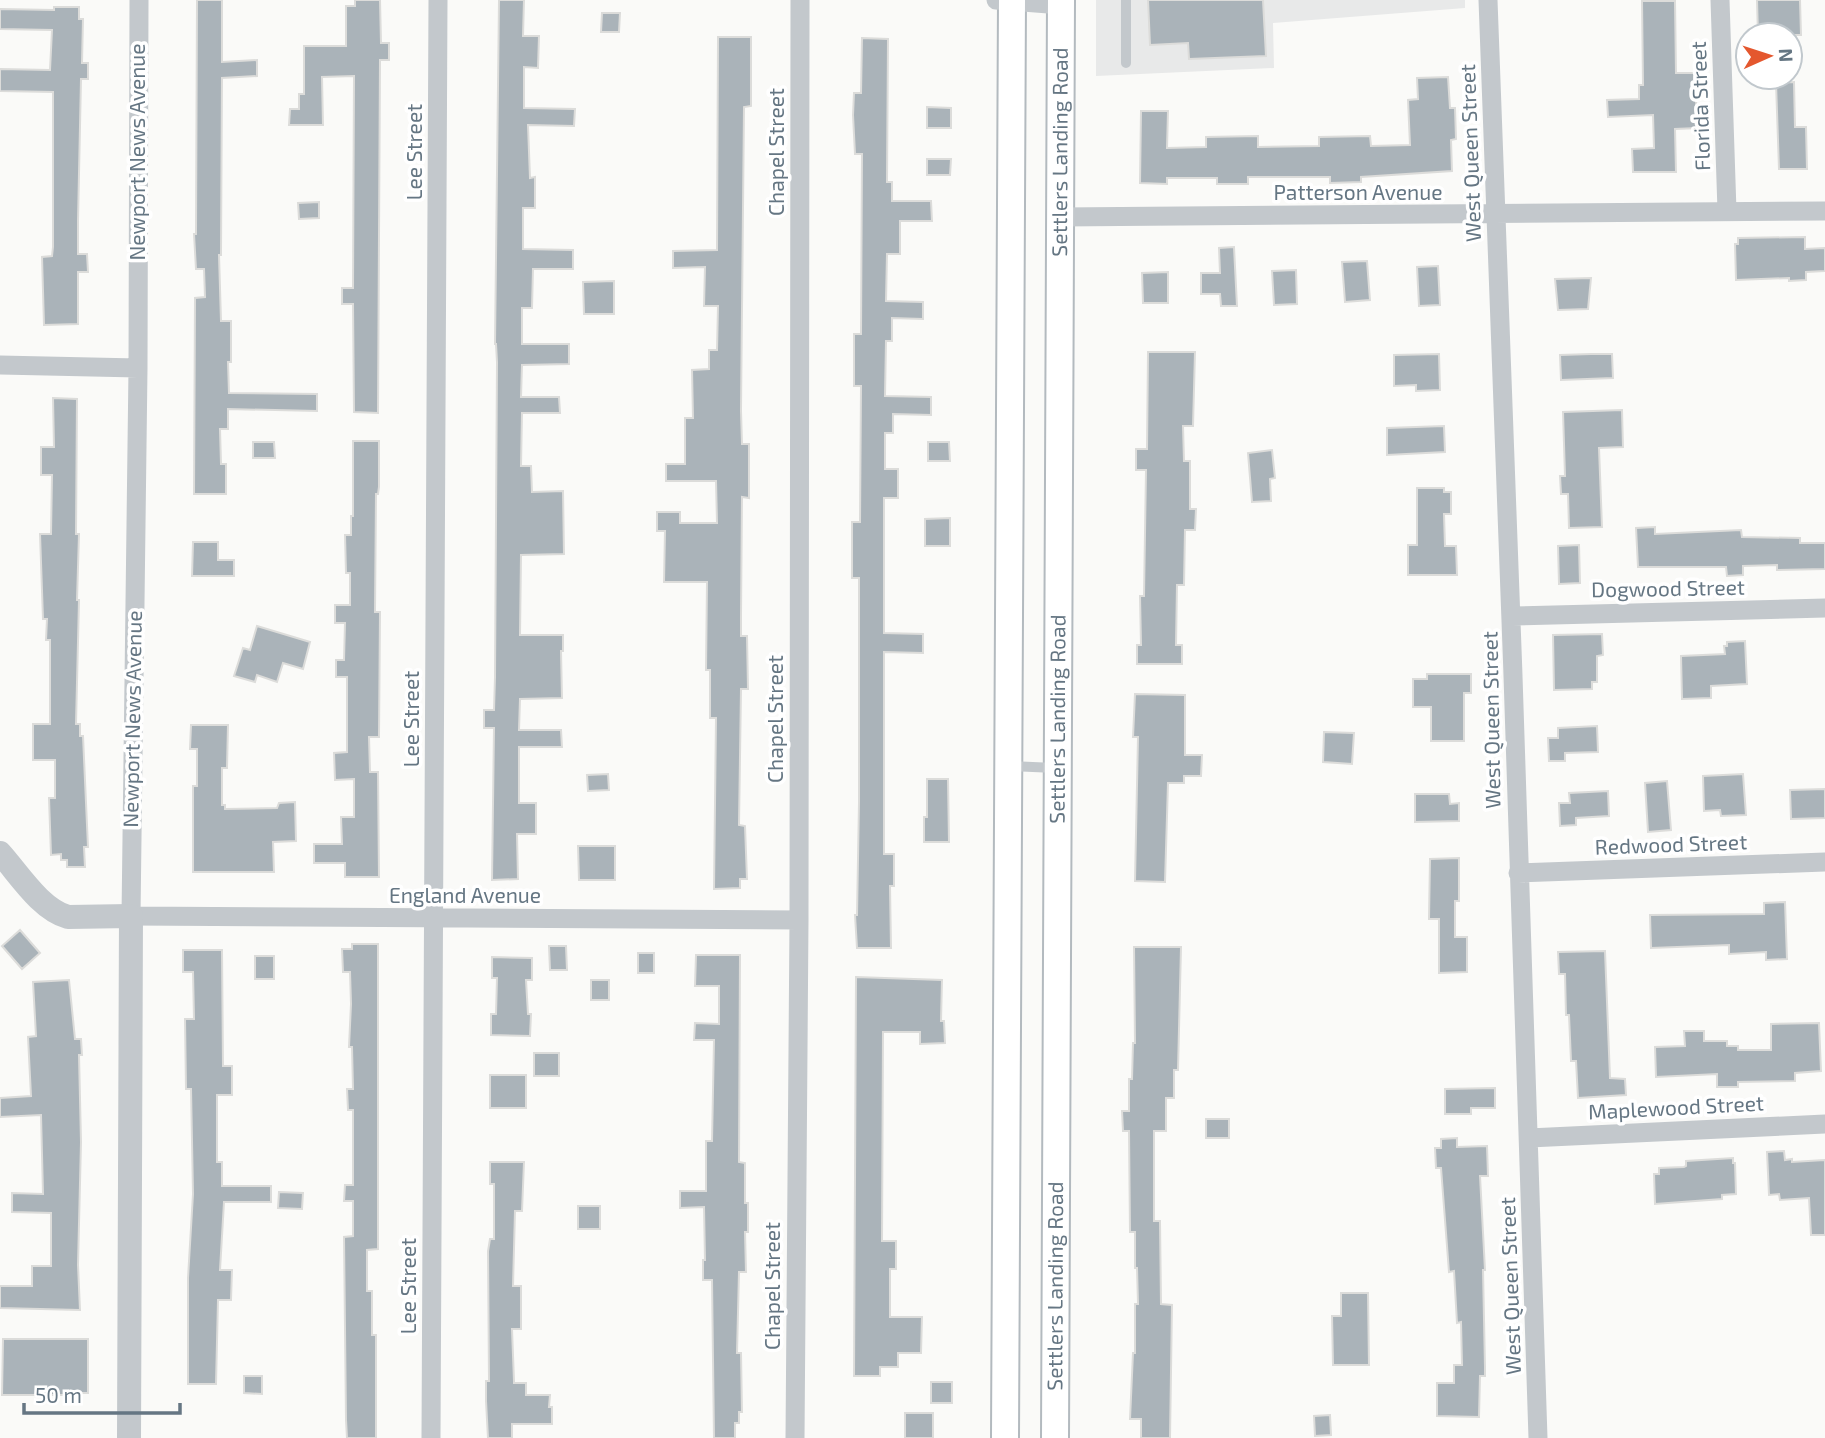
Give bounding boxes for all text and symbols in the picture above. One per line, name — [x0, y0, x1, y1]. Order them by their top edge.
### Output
north arrow — [1734, 21, 1804, 91]
street label: Florida Street — [1685, 41, 1714, 171]
street label: Newport News Avenue — [124, 43, 149, 261]
street label: Settlers Landing Road — [1046, 47, 1072, 257]
text: N — [1775, 48, 1798, 63]
street label: West Queen Street — [1454, 64, 1486, 242]
street label: Chapel Street — [763, 88, 788, 216]
street label: Lee Street — [401, 104, 426, 200]
street label: Patterson Avenue — [1274, 179, 1442, 204]
street label: Dogwood Street — [1591, 574, 1745, 601]
street label: Newport News Avenue — [117, 610, 146, 828]
street label: Settlers Landing Road — [1044, 614, 1069, 824]
street label: West Queen Street — [1476, 631, 1506, 809]
street label: Chapel Street — [762, 655, 787, 783]
street label: Lee Street — [398, 671, 423, 767]
street label: Redwood Street — [1594, 828, 1748, 859]
street label: England Avenue — [389, 882, 541, 907]
street label: Maplewood Street — [1587, 1089, 1764, 1124]
street label: Settlers Landing Road — [1041, 1181, 1067, 1391]
street label: West Queen Street — [1494, 1197, 1526, 1375]
street label: Chapel Street — [759, 1222, 784, 1350]
street label: Lee Street — [395, 1238, 420, 1334]
scale bar — [24, 1372, 180, 1416]
text: 50 m — [35, 1382, 82, 1407]

